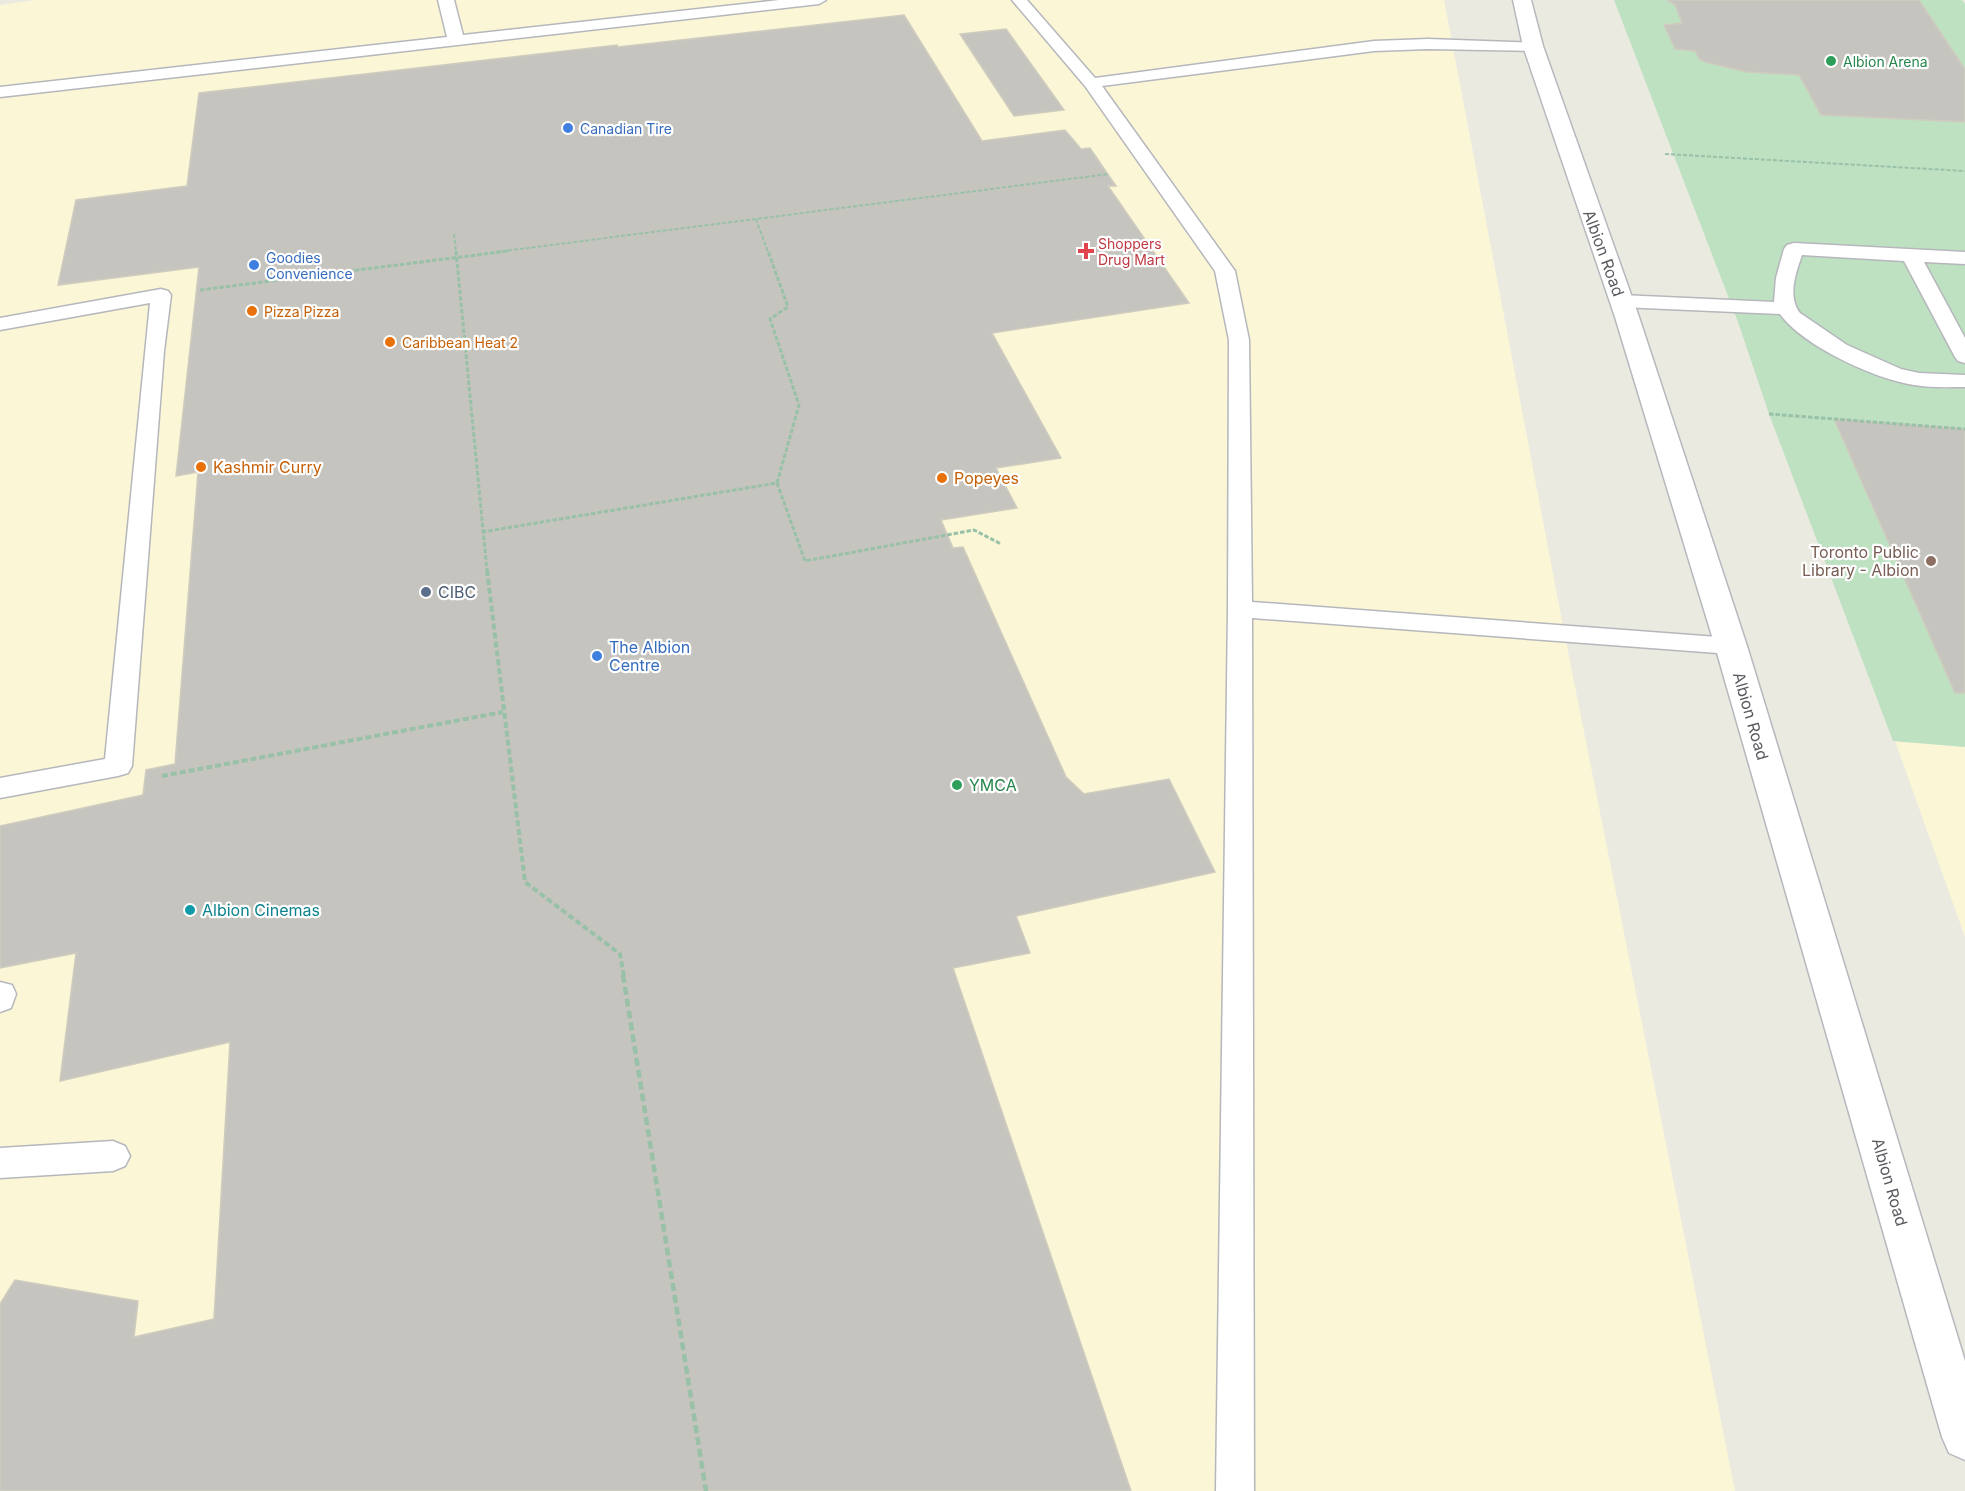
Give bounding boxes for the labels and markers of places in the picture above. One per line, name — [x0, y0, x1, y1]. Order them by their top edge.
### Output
place label: Albion Arena — [1843, 53, 1928, 70]
marker: Albion Arena — [1824, 54, 1838, 68]
place label: Canadian Tire — [580, 120, 672, 137]
marker: Canadian Tire — [561, 121, 575, 135]
place label: Shoppers Drug Mart — [1098, 235, 1165, 268]
marker: Shoppers Drug Mart — [1079, 244, 1093, 258]
place label: Goodies Convenience — [266, 249, 353, 282]
marker: Goodies Convenience — [247, 258, 261, 272]
place label: Pizza Pizza — [264, 303, 339, 320]
marker: Pizza Pizza — [245, 304, 259, 318]
place label: Caribbean Heat 2 — [402, 334, 518, 351]
marker: Caribbean Heat 2 — [383, 335, 397, 349]
place label: Kashmir Curry — [213, 457, 322, 477]
marker: Kashmir Curry — [194, 460, 208, 474]
place label: Popeyes — [954, 468, 1019, 488]
marker: Popeyes — [935, 471, 949, 485]
place label: Toronto Public Library - Albion — [1802, 542, 1919, 580]
marker: Toronto Public Library - Albion — [1924, 554, 1938, 568]
place label: CIBC — [438, 582, 476, 602]
marker: CIBC — [419, 585, 433, 599]
place label: The Albion Centre — [609, 637, 690, 675]
marker: The Albion Centre — [590, 649, 604, 663]
place label: YMCA — [969, 775, 1017, 795]
marker: YMCA — [950, 778, 964, 792]
place label: Albion Cinemas — [202, 900, 320, 920]
marker: Albion Cinemas — [183, 903, 197, 917]

